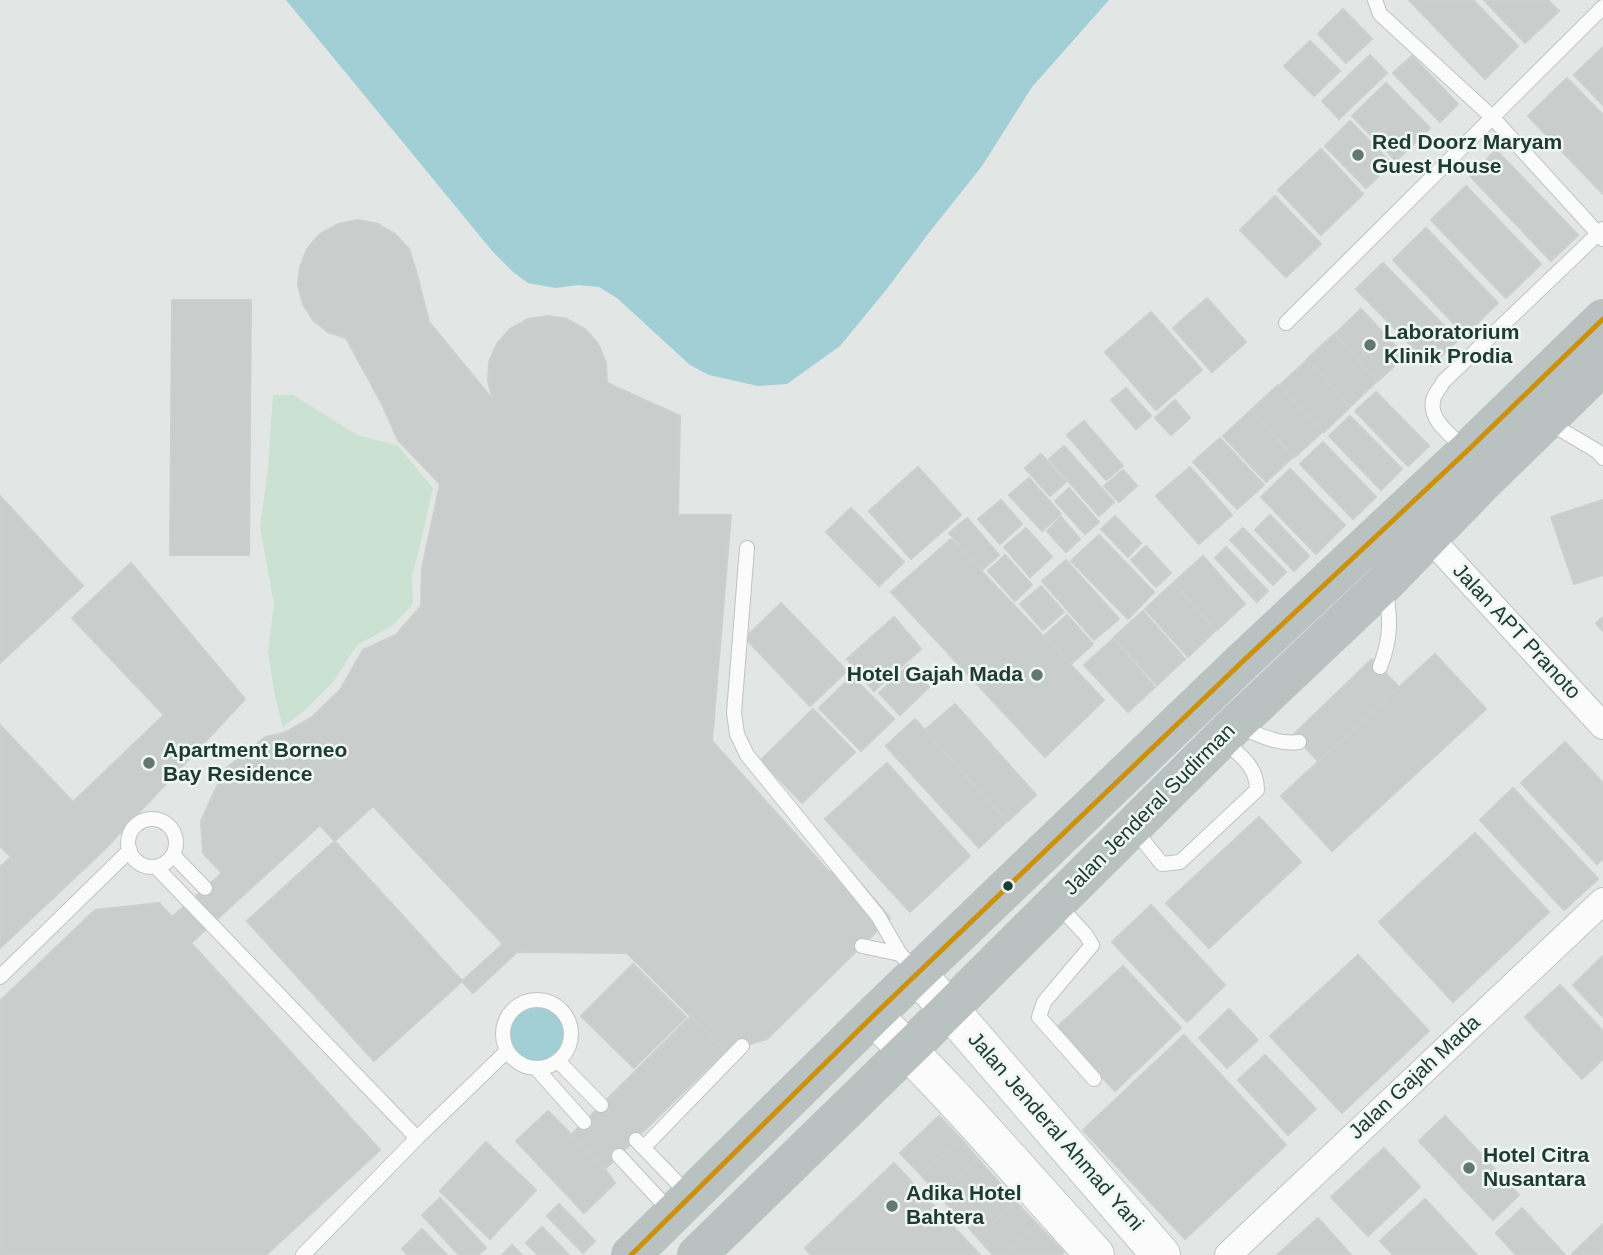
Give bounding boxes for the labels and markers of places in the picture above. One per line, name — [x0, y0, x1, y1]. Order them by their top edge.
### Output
place label: Red Doorz Maryam Guest House — [1372, 130, 1562, 180]
marker: Red Doorz Maryam Guest House — [1350, 147, 1366, 163]
place label: Laboratorium Klinik Prodia — [1384, 320, 1519, 370]
marker: Laboratorium Klinik Prodia — [1362, 337, 1378, 353]
place label: Hotel Gajah Mada — [847, 662, 1023, 688]
marker: Hotel Gajah Mada — [1029, 667, 1045, 683]
place label: Apartment Borneo Bay Residence — [163, 738, 347, 788]
marker: Apartment Borneo Bay Residence — [141, 755, 157, 771]
unlabelled marker — [1001, 879, 1015, 893]
place label: Hotel Citra Nusantara — [1483, 1143, 1589, 1193]
marker: Hotel Citra Nusantara — [1461, 1160, 1477, 1176]
place label: Adika Hotel Bahtera — [906, 1181, 1022, 1231]
marker: Adika Hotel Bahtera — [884, 1198, 900, 1214]

